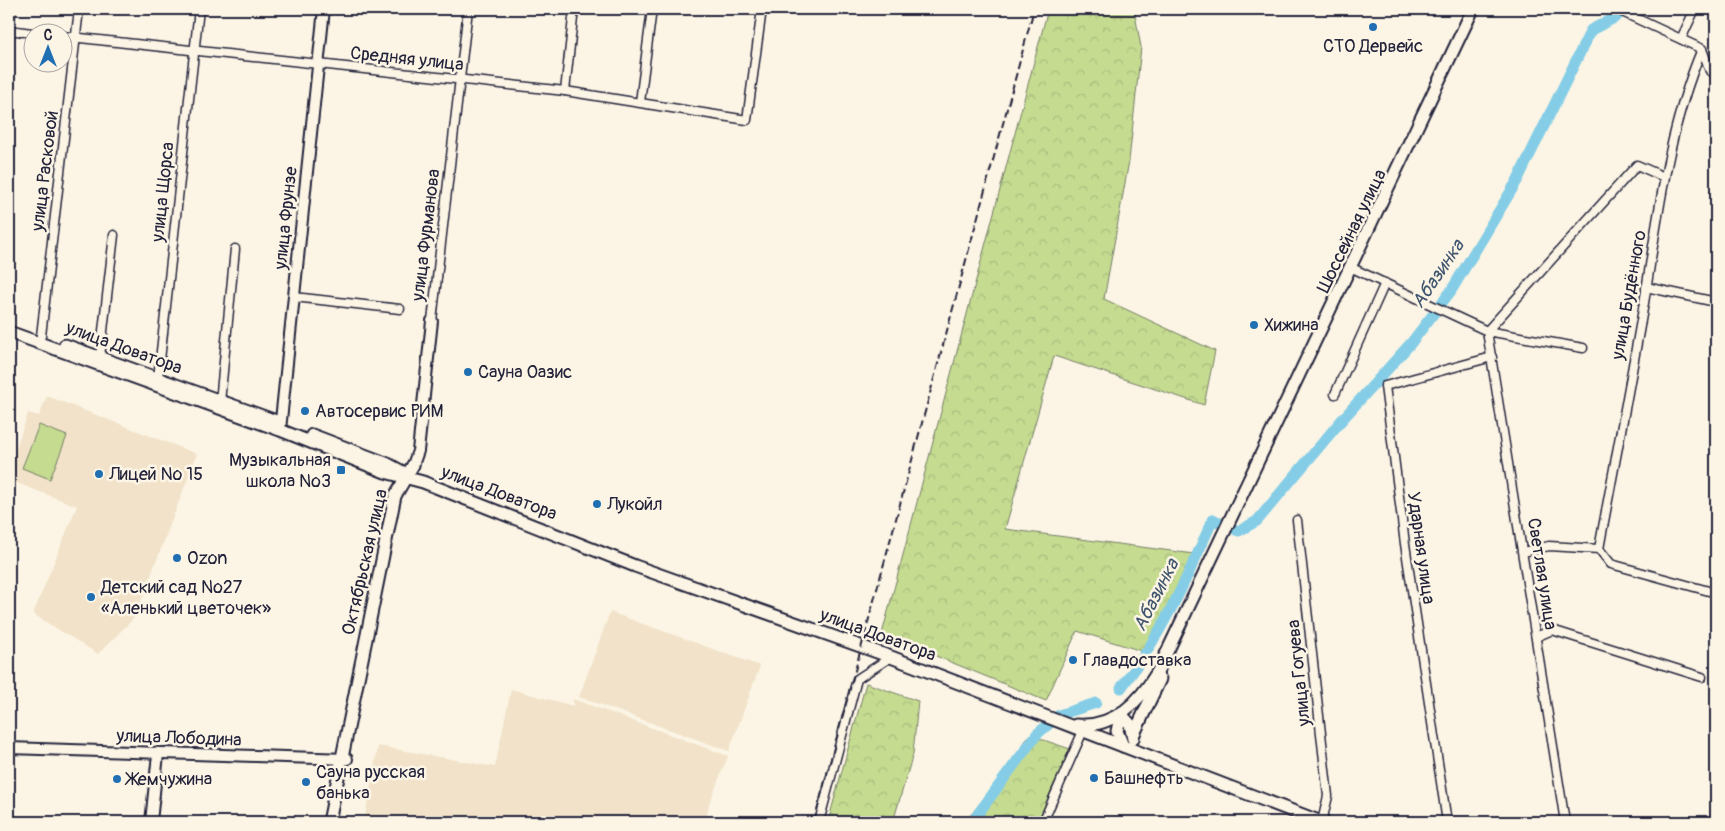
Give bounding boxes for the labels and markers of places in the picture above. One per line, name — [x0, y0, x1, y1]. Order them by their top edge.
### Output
marker: СТО Дервейс — [1367, 21, 1379, 33]
place label: СТО Дервейс — [1323, 35, 1423, 58]
place label: Хижина — [1264, 314, 1319, 337]
marker: Хижина — [1248, 319, 1260, 331]
place label: Сауна Оазис — [478, 361, 572, 384]
marker: Сауна Оазис — [462, 366, 474, 378]
place label: Автосервис РИМ — [315, 400, 443, 423]
marker: Автосервис РИМ — [299, 405, 311, 417]
place label: Музыкальная школа №3 — [229, 449, 331, 493]
place label: Лицей № 15 — [108, 463, 203, 486]
marker: Музыкальная школа №3 — [335, 464, 347, 476]
marker: Лицей № 15 — [93, 468, 105, 480]
place label: Лукойл — [606, 493, 663, 516]
marker: Лукойл — [591, 498, 603, 510]
place label: Ozon — [187, 547, 227, 570]
marker: Ozon — [171, 552, 183, 564]
place label: Детский сад №27 «Аленький цветочек» — [100, 576, 271, 620]
marker: Детский сад №27 «Аленький цветочек» — [85, 591, 97, 603]
place label: Главдоставка — [1083, 649, 1191, 672]
marker: Главдоставка — [1067, 654, 1079, 666]
place label: Сауна русская банька — [316, 761, 425, 805]
place label: Башнефть — [1104, 767, 1184, 790]
place label: Жемчужина — [124, 768, 212, 791]
marker: Башнефть — [1088, 772, 1100, 784]
marker: Жемчужина — [111, 773, 123, 785]
marker: Сауна русская банька — [300, 776, 312, 788]

